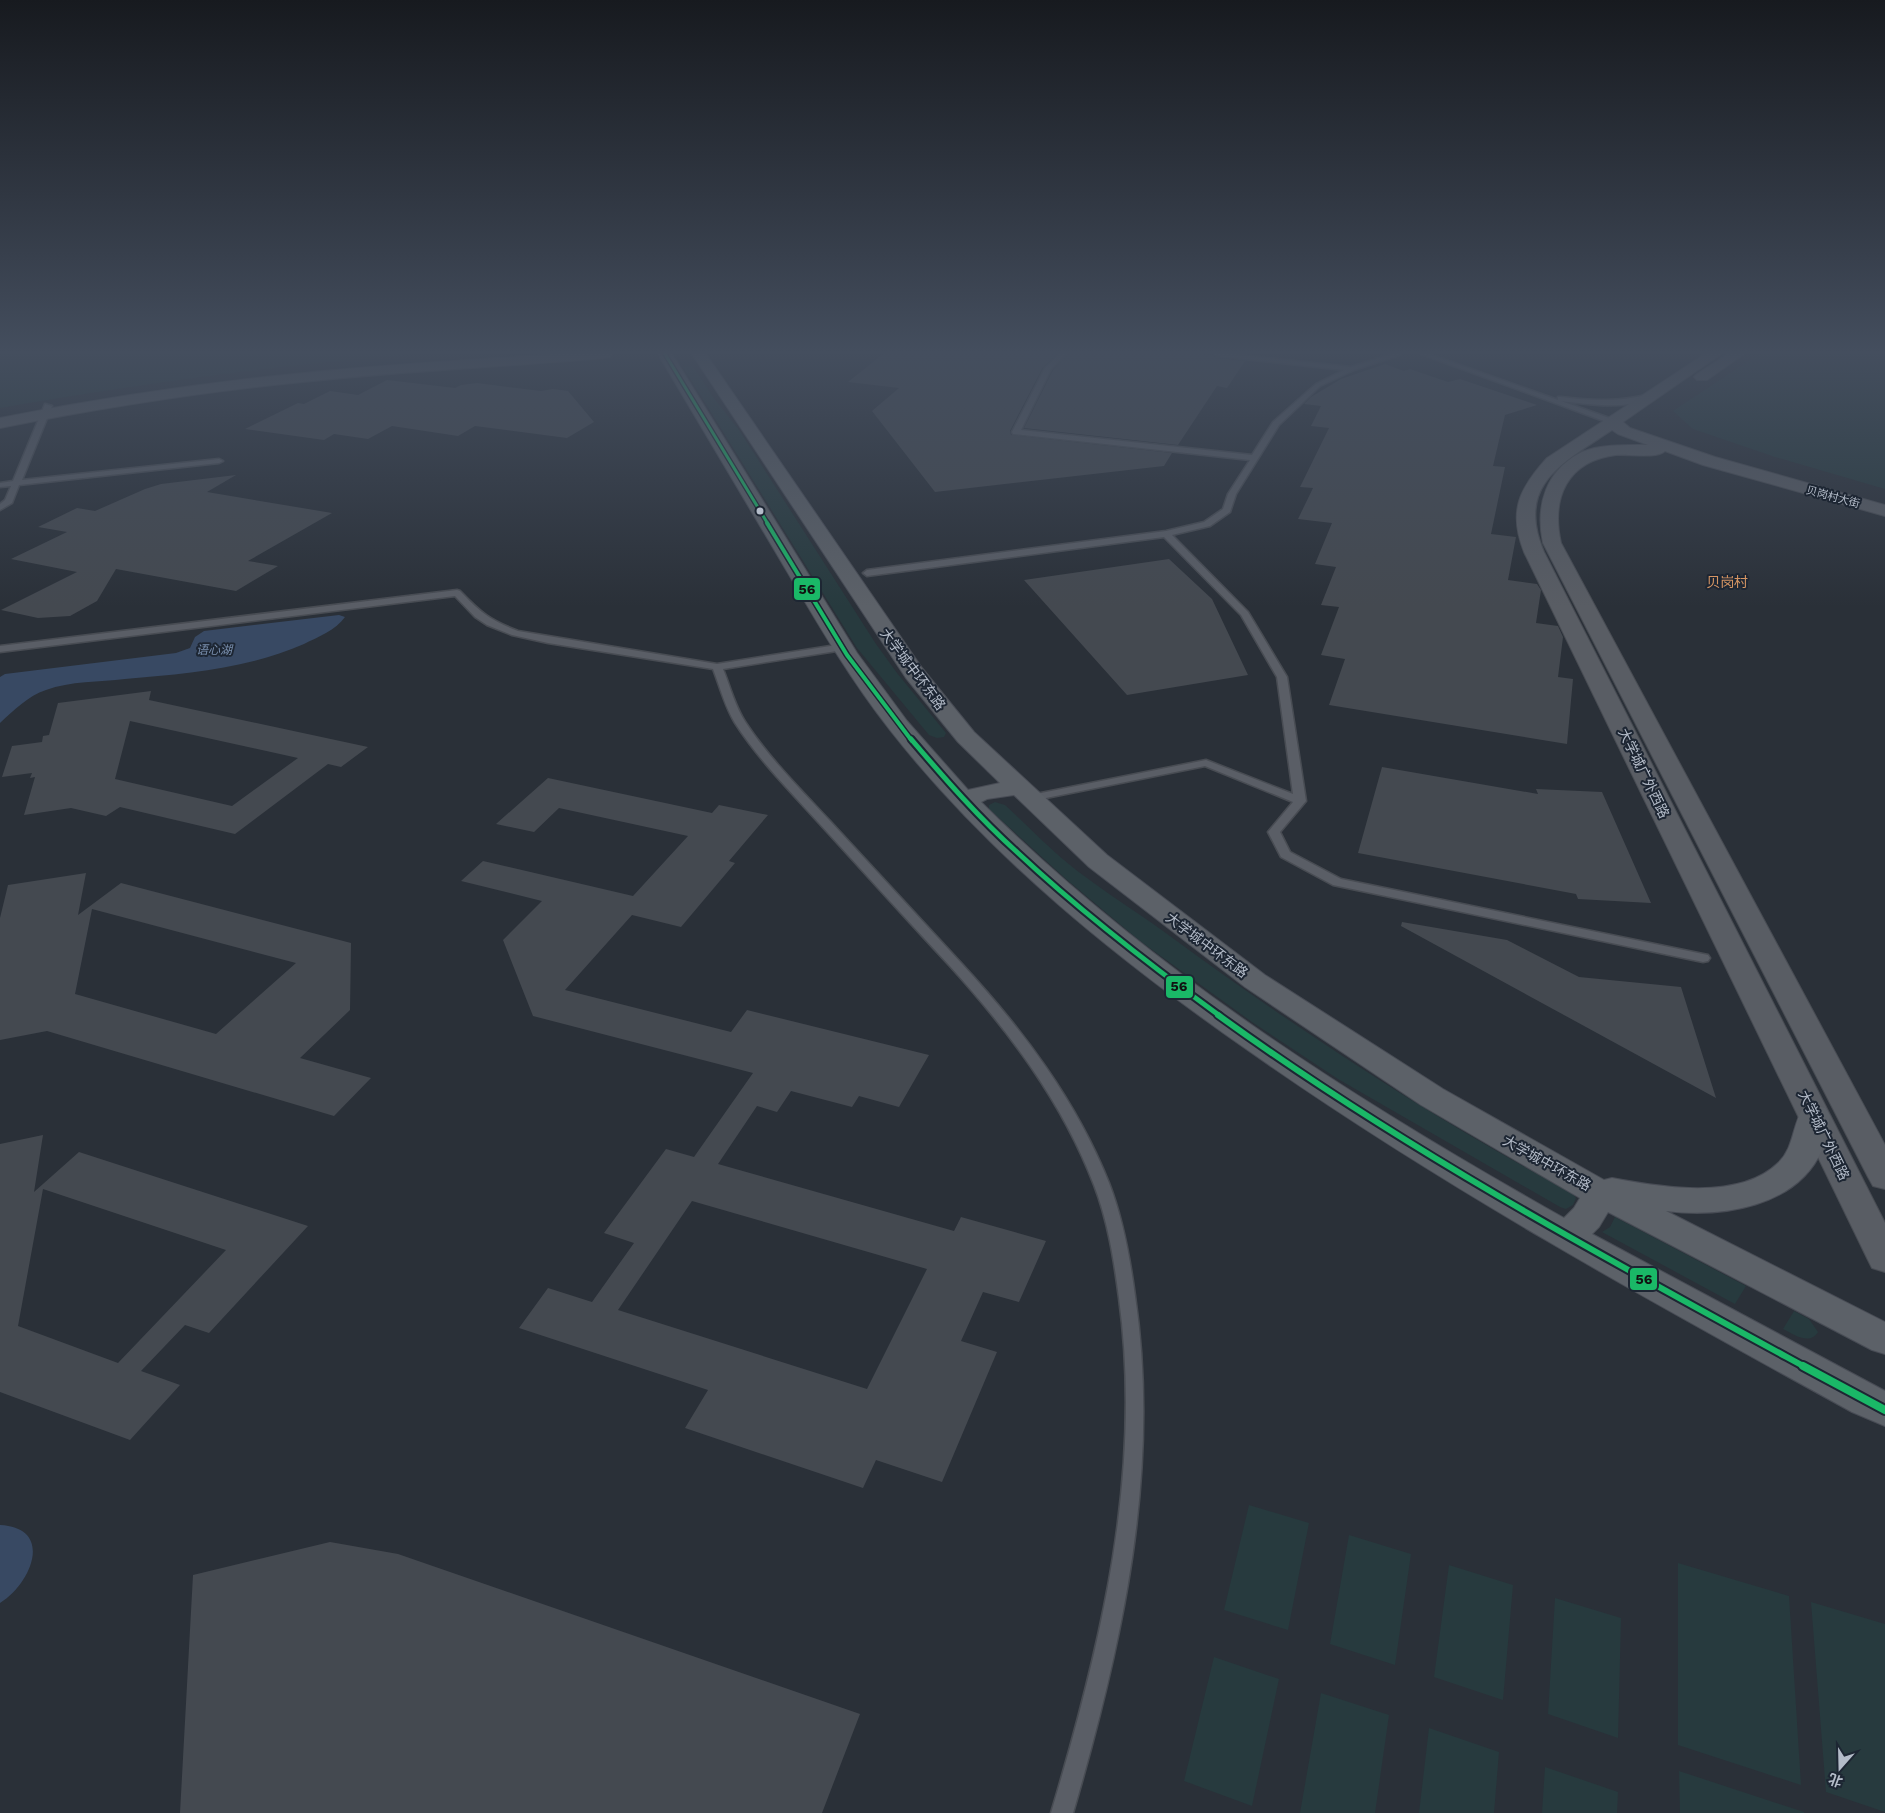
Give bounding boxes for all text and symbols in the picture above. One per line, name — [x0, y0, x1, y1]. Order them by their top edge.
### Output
street label: 贝岗村大街 — [1805, 484, 1861, 510]
unlabelled marker — [755, 506, 765, 516]
district label: 贝岗村 — [1706, 574, 1748, 590]
line badge: 56 — [793, 577, 821, 601]
text: 56 — [799, 581, 816, 597]
street label: 大学城中环东路 — [877, 625, 949, 713]
water label: 语心湖 — [196, 643, 234, 657]
street label: 大学城广外西路 — [1615, 725, 1673, 821]
street label: 大学城中环东路 — [1163, 909, 1251, 981]
line badge: 56 — [1165, 975, 1194, 999]
text: 56 — [1171, 978, 1188, 994]
street label: 大学城广外西路 — [1795, 1087, 1853, 1183]
street label: 大学城中环东路 — [1500, 1132, 1594, 1194]
line badge: 56 — [1629, 1267, 1658, 1291]
text: 56 — [1636, 1271, 1653, 1287]
north arrow — [1815, 1743, 1865, 1793]
text: 北 — [1826, 1770, 1845, 1790]

